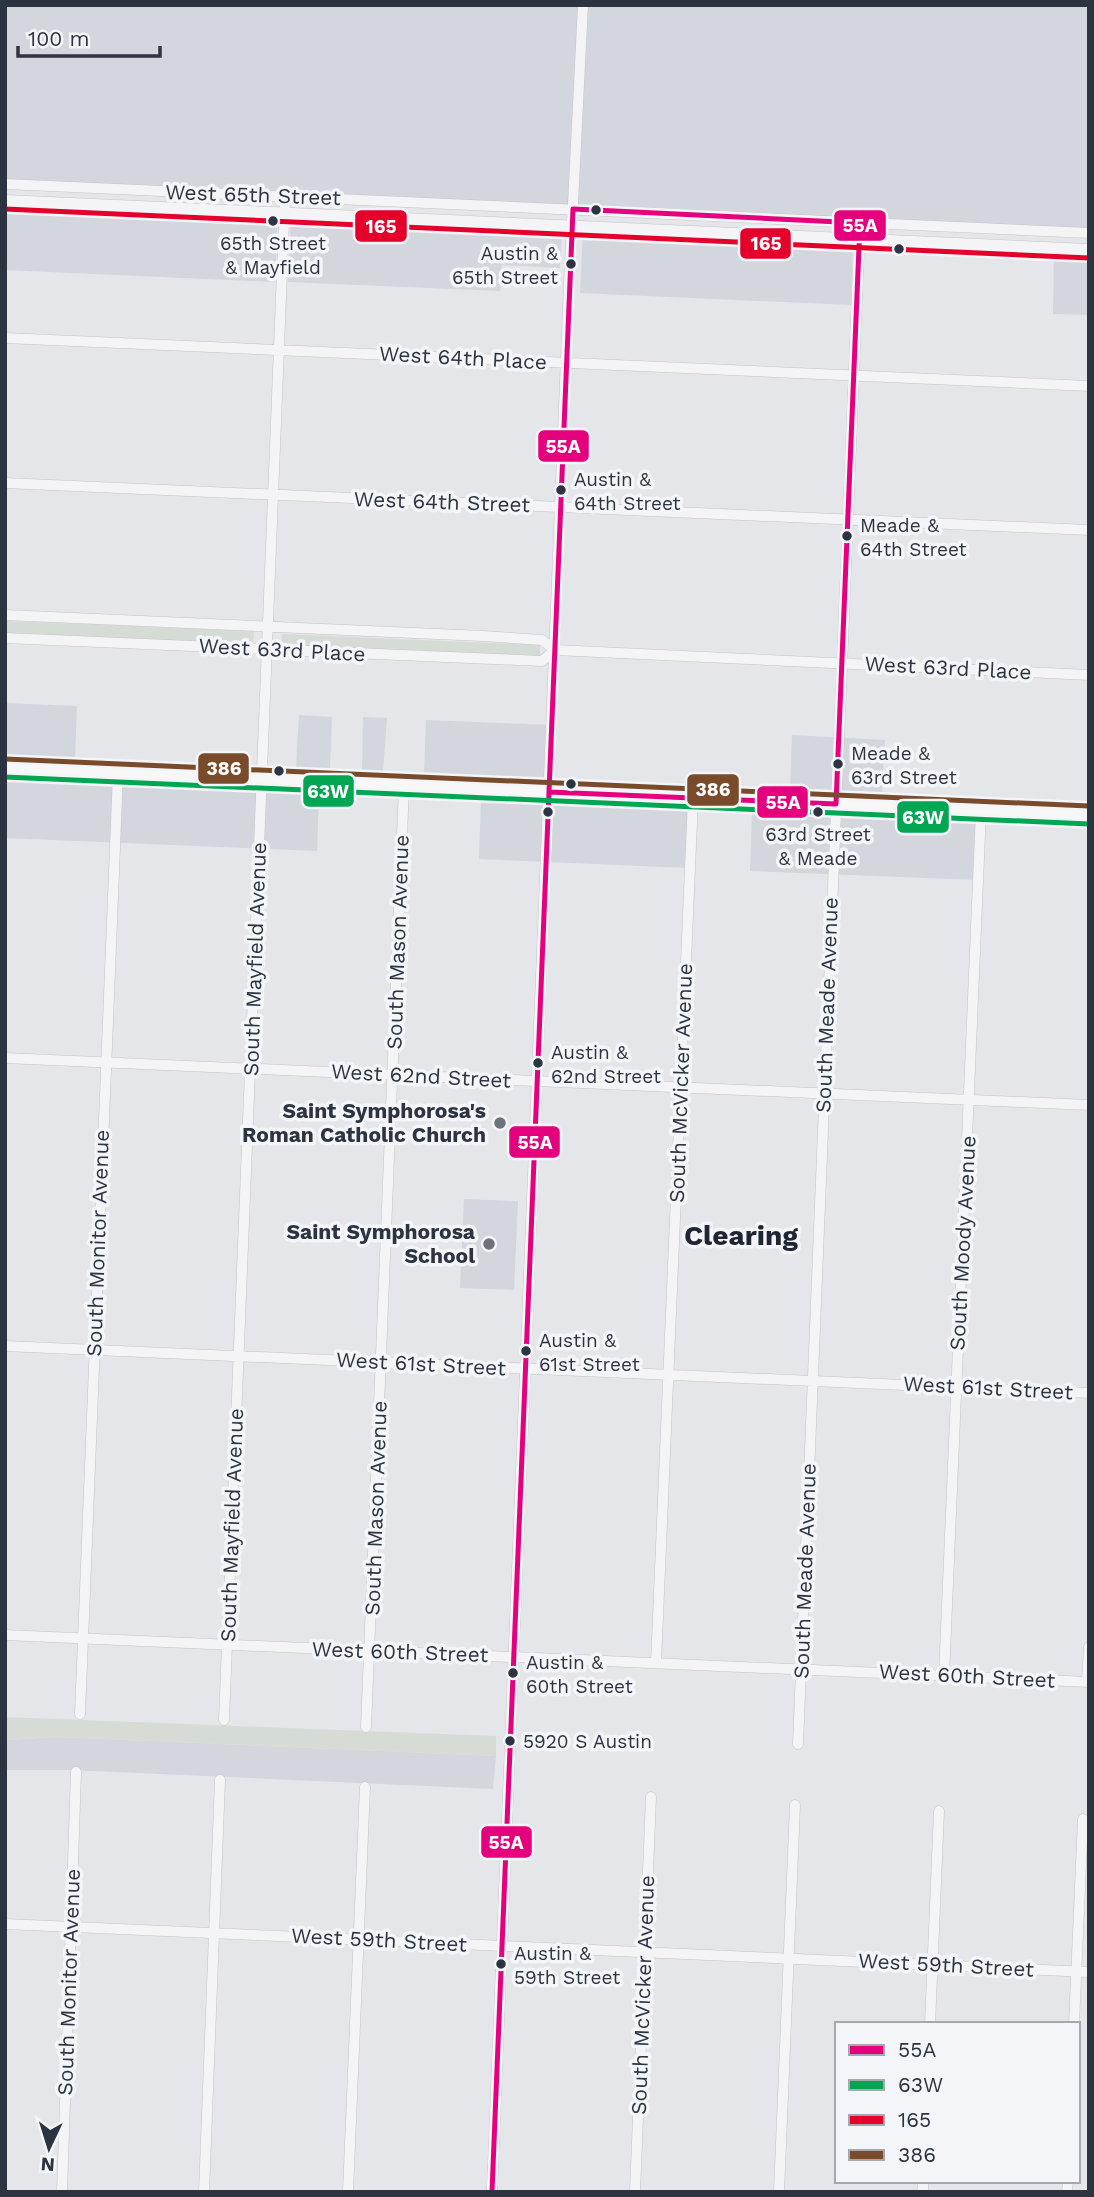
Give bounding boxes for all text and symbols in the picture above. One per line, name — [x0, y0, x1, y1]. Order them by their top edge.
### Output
scale bar — [18, 14, 159, 58]
text: 100 m — [28, 26, 90, 51]
street label: West 65th Street — [165, 179, 341, 210]
unlabelled marker — [589, 203, 603, 217]
line badge: 165 — [354, 209, 408, 243]
line badge: 55A — [833, 209, 887, 242]
marker: 65th Street & Mayfield — [266, 214, 280, 228]
text: 55A — [842, 214, 878, 237]
text: 165 — [366, 215, 396, 238]
line badge: 165 — [739, 227, 792, 260]
place label: 65th Street & Mayfield — [220, 232, 326, 279]
text: 165 — [751, 232, 781, 255]
place label: Austin & 65th Street — [452, 242, 558, 289]
unlabelled marker — [892, 242, 906, 256]
marker: Austin & 65th Street — [564, 257, 578, 271]
street label: West 64th Place — [378, 341, 548, 374]
line badge: 55A — [537, 429, 590, 463]
text: 55A — [545, 435, 581, 458]
place label: Austin & 64th Street — [574, 468, 681, 515]
marker: Austin & 64th Street — [554, 483, 568, 497]
street label: West 64th Street — [353, 486, 531, 517]
place label: Meade & 64th Street — [860, 514, 967, 561]
marker: Meade & 64th Street — [840, 529, 854, 543]
street label: West 63rd Place — [198, 633, 366, 666]
street label: West 63rd Place — [864, 651, 1032, 684]
place label: Meade & 63rd Street — [851, 742, 957, 789]
line badge: 386 — [197, 752, 250, 785]
text: 386 — [207, 757, 242, 780]
marker: Meade & 63rd Street — [831, 757, 845, 771]
unlabelled marker — [272, 764, 286, 778]
line badge: 386 — [686, 773, 740, 807]
line badge: 63W — [302, 774, 355, 808]
unlabelled marker — [564, 777, 578, 791]
text: 386 — [696, 778, 731, 801]
text: 63W — [307, 780, 349, 803]
line badge: 55A — [756, 785, 809, 819]
text: 55A — [765, 791, 801, 814]
line badge: 63W — [896, 800, 950, 834]
unlabelled marker — [541, 805, 555, 819]
marker: 63rd Street & Meade — [811, 805, 825, 819]
text: 63W — [902, 806, 944, 829]
place label: 63rd Street & Meade — [765, 823, 871, 870]
street label: South Mason Avenue — [381, 834, 414, 1050]
street label: South Mayfield Avenue — [238, 842, 271, 1076]
street label: South Meade Avenue — [810, 897, 843, 1113]
street label: South McVicker Avenue — [664, 963, 697, 1203]
place label: Austin & 62nd Street — [551, 1041, 661, 1088]
marker: Austin & 62nd Street — [531, 1056, 545, 1070]
street label: West 62nd Street — [330, 1058, 512, 1093]
place label: Saint Symphorosa's Roman Catholic Church — [242, 1098, 486, 1147]
marker: Saint Symphorosa's Roman Catholic Church — [492, 1115, 508, 1131]
line badge: 55A — [508, 1125, 561, 1159]
street label: South Monitor Avenue — [81, 1129, 114, 1357]
text: 55A — [517, 1131, 553, 1154]
street label: South Moody Avenue — [944, 1135, 981, 1351]
place label: Saint Symphorosa School — [287, 1219, 476, 1268]
district label: Clearing — [684, 1219, 798, 1252]
marker: Saint Symphorosa School — [481, 1236, 497, 1252]
place label: Austin & 61st Street — [539, 1329, 640, 1376]
marker: Austin & 61st Street — [519, 1344, 533, 1358]
street label: West 61st Street — [336, 1347, 507, 1380]
street label: West 61st Street — [903, 1371, 1074, 1404]
street label: South Mason Avenue — [359, 1400, 392, 1616]
street label: South Mayfield Avenue — [215, 1408, 248, 1642]
street label: South Meade Avenue — [788, 1463, 821, 1679]
street label: West 60th Street — [311, 1636, 489, 1667]
place label: Austin & 60th Street — [526, 1651, 633, 1698]
street label: West 60th Street — [878, 1658, 1056, 1693]
marker: Austin & 60th Street — [506, 1666, 520, 1680]
place label: 5920 S Austin — [523, 1730, 652, 1753]
marker: 5920 S Austin — [503, 1734, 517, 1748]
line badge: 55A — [480, 1825, 533, 1859]
text: 55A — [488, 1831, 524, 1854]
street label: South Monitor Avenue — [52, 1868, 85, 2096]
street label: South McVicker Avenue — [626, 1875, 659, 2115]
street label: West 59th Street — [291, 1922, 468, 1957]
place label: Austin & 59th Street — [514, 1942, 620, 1989]
street label: West 59th Street — [858, 1947, 1035, 1982]
marker: Austin & 59th Street — [494, 1957, 508, 1971]
legend — [835, 2022, 1080, 2183]
text: 55A — [898, 2037, 936, 2062]
text: 63W — [898, 2072, 943, 2097]
text: 165 — [898, 2107, 931, 2132]
north arrow — [14, 2113, 84, 2183]
text: 386 — [898, 2142, 936, 2167]
text: N — [40, 2152, 56, 2176]

